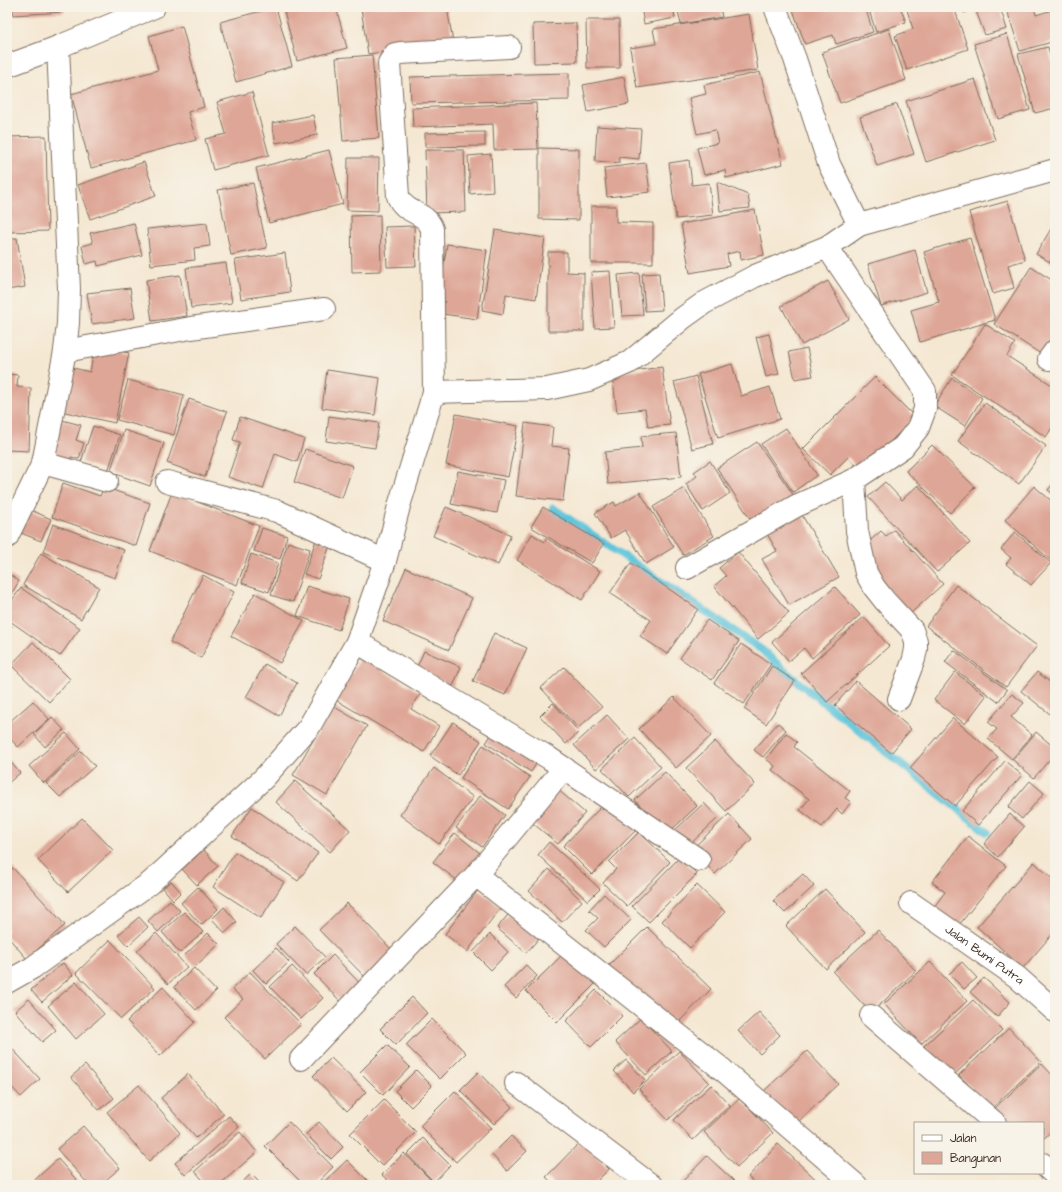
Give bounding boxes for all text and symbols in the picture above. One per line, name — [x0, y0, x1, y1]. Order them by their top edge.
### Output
street label: Jalan Bumi Putra — [941, 921, 1028, 989]
legend — [914, 1122, 1044, 1174]
text: Jalan — [950, 1130, 976, 1147]
text: Bangunan — [950, 1150, 1001, 1168]

